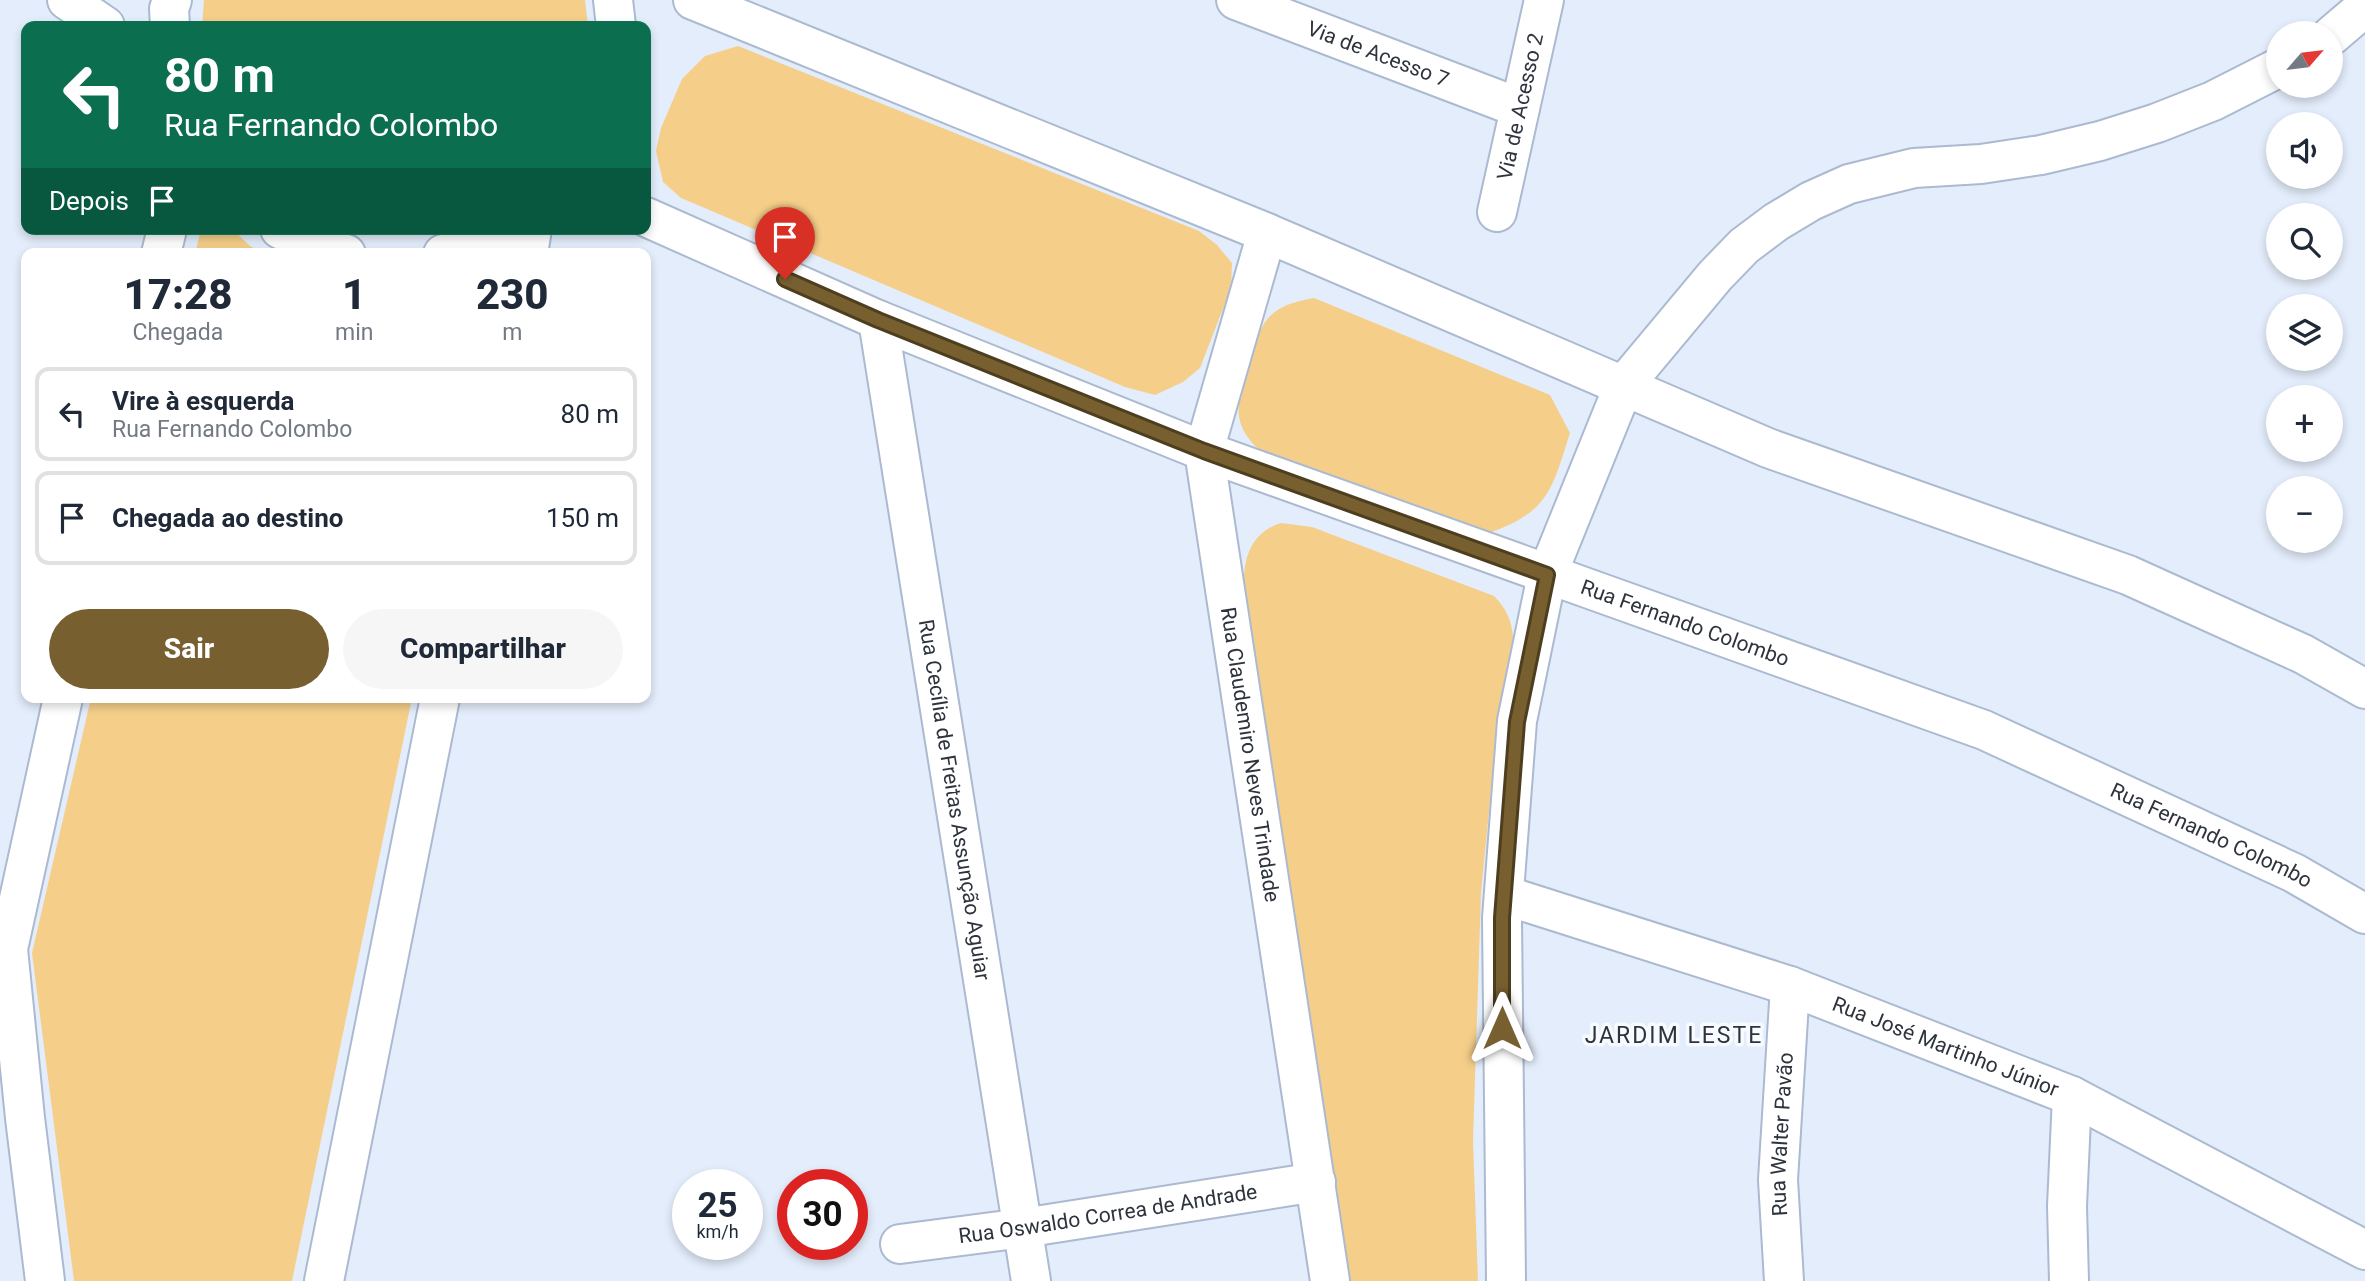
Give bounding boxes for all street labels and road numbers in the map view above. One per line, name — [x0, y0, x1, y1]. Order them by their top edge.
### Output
street label: Via de Acesso 7 — [1304, 16, 1452, 92]
street label: Via de Acesso 2 — [1492, 31, 1548, 182]
street label: Rua Fernando Colombo — [1578, 575, 1792, 671]
street label: Rua Claudemiro Neves Trindade — [1216, 605, 1284, 904]
street label: Rua Cecília de Freitas Assunção Aguiar — [914, 618, 995, 982]
street label: Rua Fernando Colombo — [2107, 778, 2316, 893]
street label: Rua José Martinho Júnior — [1829, 992, 2062, 1102]
street label: Rua Walter Pavão — [1766, 1052, 1798, 1217]
street label: Rua Oswaldo Correa de Andrade — [957, 1179, 1259, 1248]

